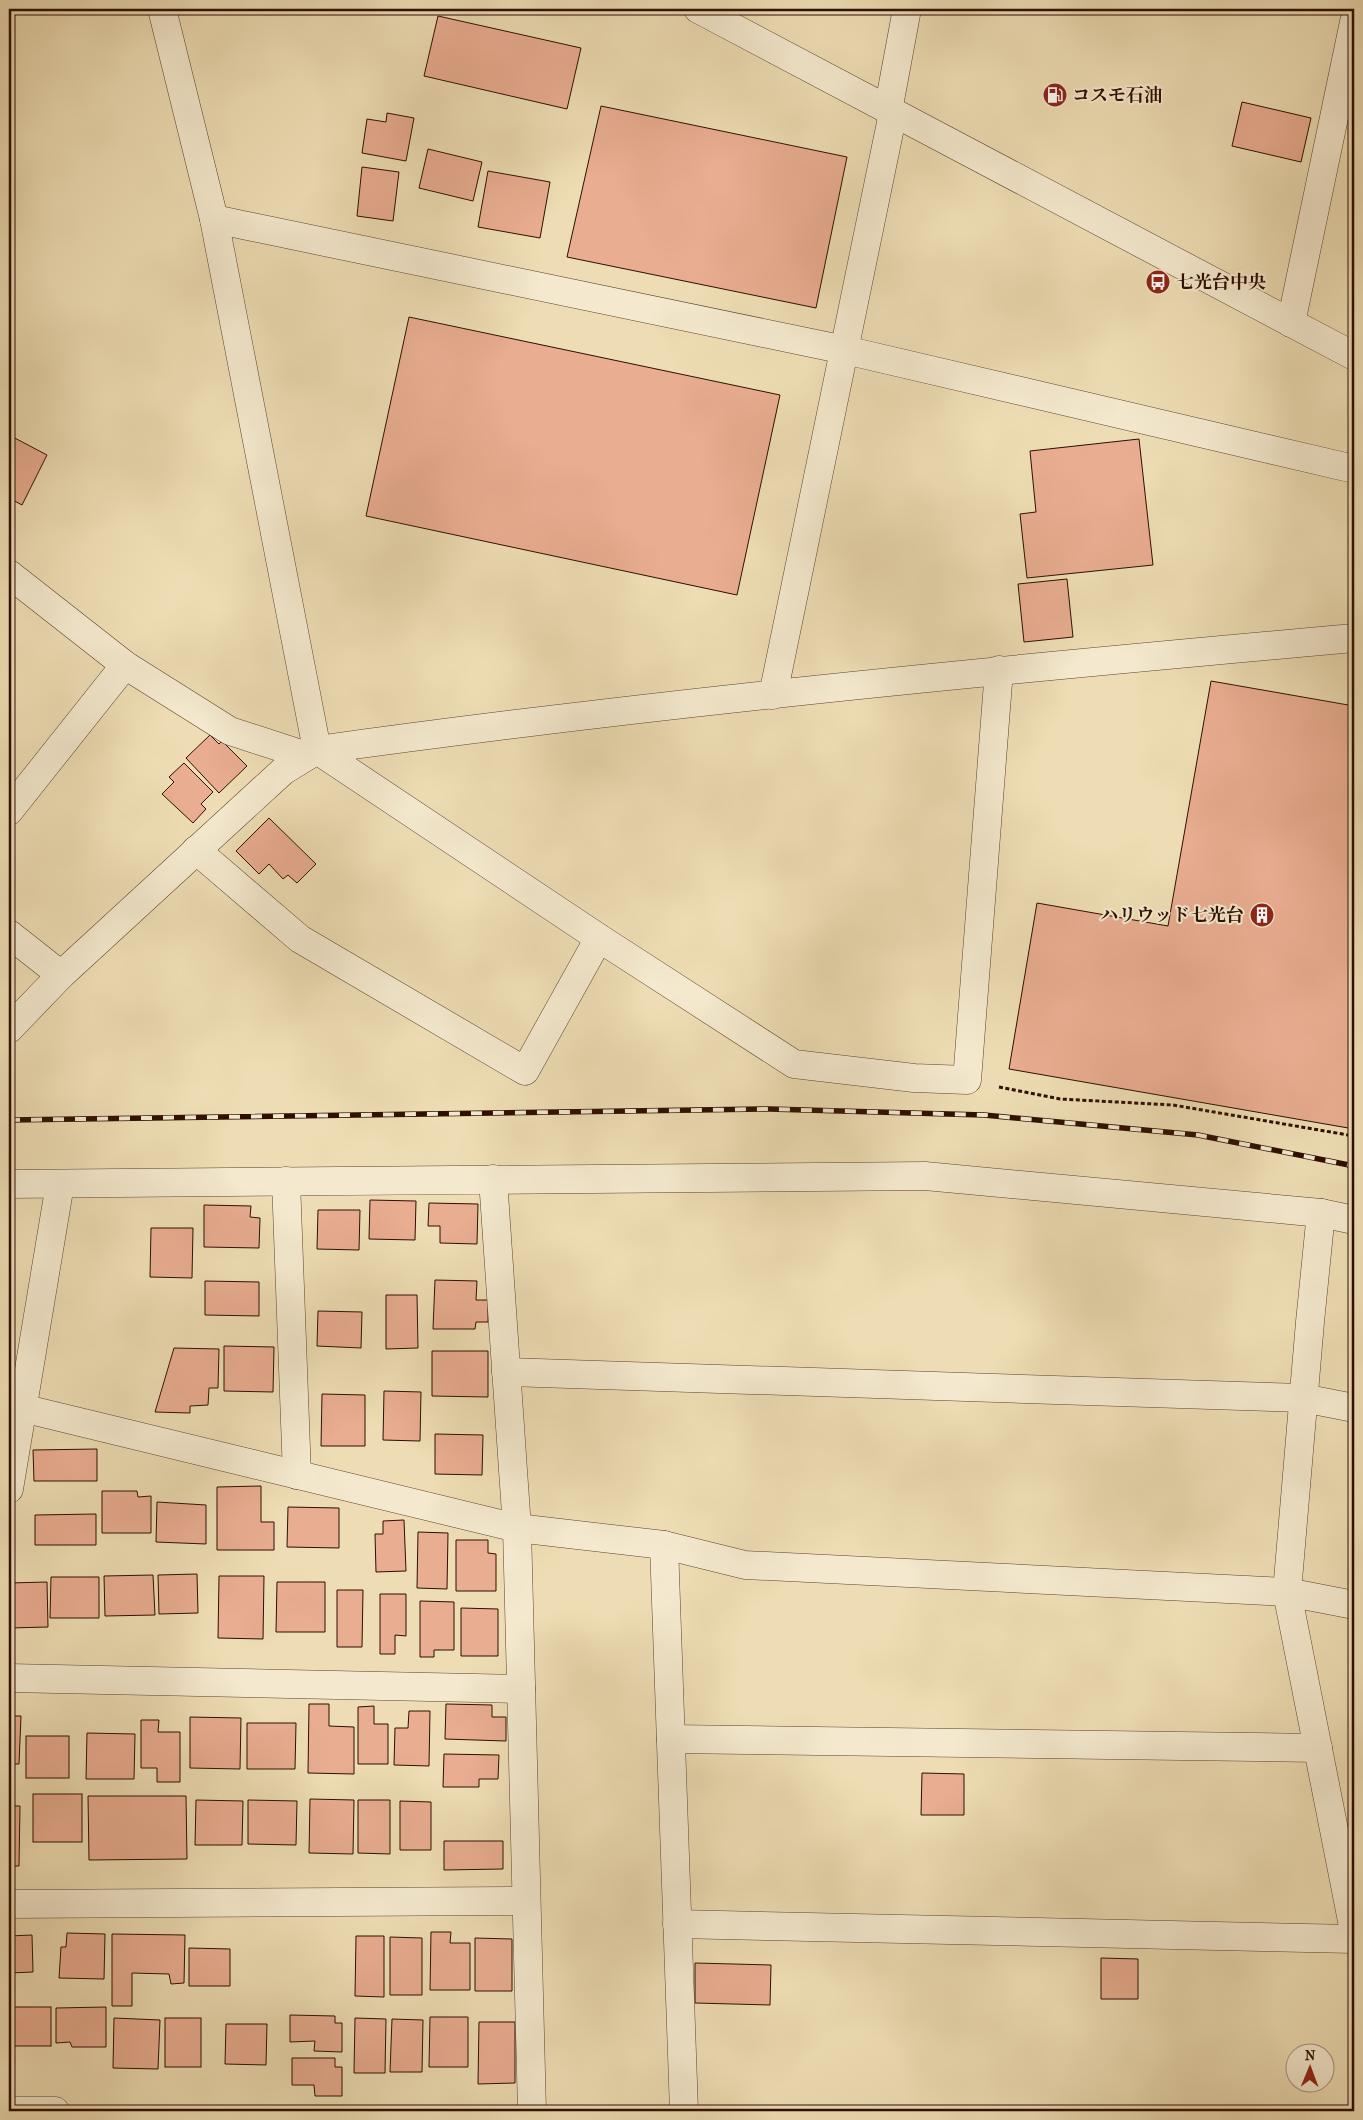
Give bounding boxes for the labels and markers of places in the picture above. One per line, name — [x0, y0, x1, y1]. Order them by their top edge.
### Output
fuel station icon: コスモ石油 — [1042, 82, 1068, 108]
place label: コスモ石油 — [1072, 85, 1162, 106]
bus stop icon: 七光台中央 — [1145, 269, 1171, 295]
place label: 七光台中央 — [1176, 272, 1266, 293]
building icon: ハリウッド七光台 — [1249, 902, 1275, 928]
place label: ハリウッド七光台 — [1100, 905, 1244, 926]

